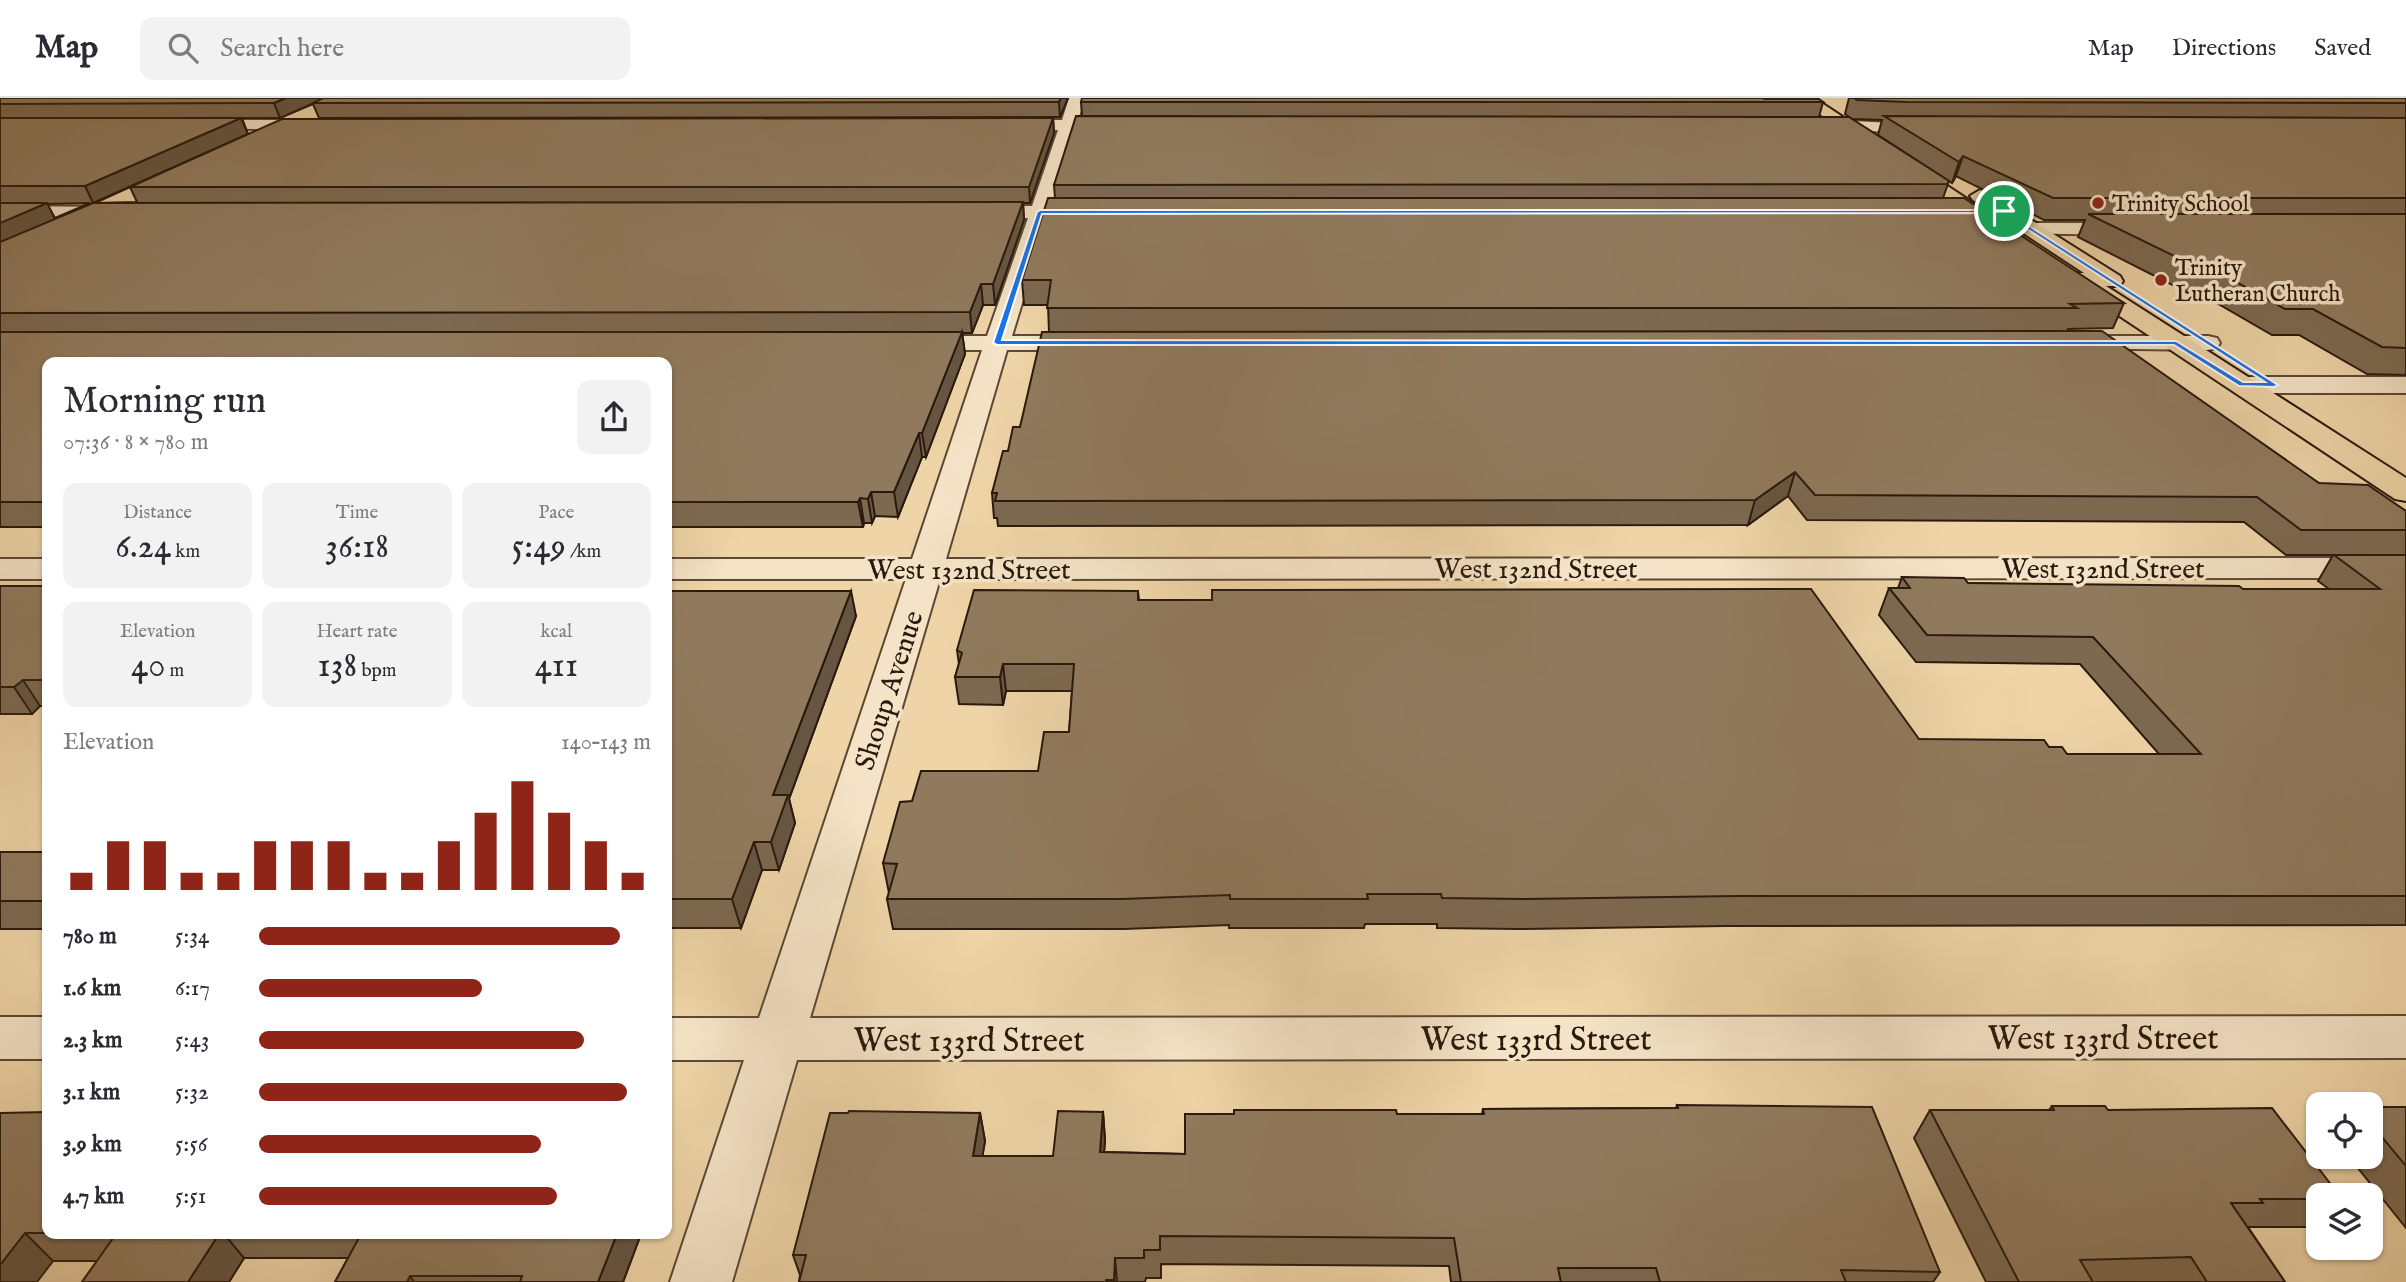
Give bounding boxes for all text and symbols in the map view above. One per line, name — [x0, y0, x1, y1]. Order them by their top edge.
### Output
search box — [140, 17, 630, 80]
text: Map — [35, 27, 98, 69]
icon: search — [164, 29, 202, 67]
text: Search here — [220, 32, 344, 65]
text: Map — [2088, 33, 2134, 64]
text: Directions — [2172, 33, 2276, 64]
text: Saved — [2314, 33, 2371, 64]
pin — [1974, 181, 2034, 241]
place label: Trinity School — [2112, 190, 2250, 219]
icon: arrive — [1985, 192, 2023, 230]
marker: Trinity School — [2090, 195, 2106, 211]
place label: Trinity Lutheran Church — [2175, 254, 2341, 309]
marker: Trinity Lutheran Church — [2153, 272, 2169, 288]
text: Morning run — [63, 378, 266, 426]
button: share — [577, 380, 651, 454]
text: 07:36 · 8 × 780 m — [63, 428, 208, 457]
text: Distance — [123, 501, 192, 525]
text: Time — [336, 501, 378, 525]
text: Pace — [538, 501, 574, 525]
text: 6.24 — [115, 525, 171, 570]
text: 36:18 — [325, 525, 389, 570]
text: 5:49 — [511, 525, 566, 570]
text: km — [171, 540, 200, 564]
text: /km — [566, 540, 601, 564]
street label: West 132nd Street — [1434, 553, 1638, 588]
street label: West 132nd Street — [2001, 553, 2205, 588]
street label: West 132nd Street — [867, 554, 1071, 589]
street label: Shoup Avenue — [848, 607, 933, 775]
text: Elevation — [120, 620, 195, 644]
text: Heart rate — [316, 620, 398, 644]
text: kcal — [540, 620, 572, 644]
text: 40 — [131, 644, 165, 689]
text: 138 — [317, 644, 357, 689]
text: 411 — [535, 644, 578, 689]
text: m — [165, 659, 184, 683]
text: bpm — [357, 659, 397, 683]
text: Elevation — [63, 728, 154, 757]
text: 140–143 m — [561, 728, 651, 757]
text: 780 m — [63, 922, 117, 951]
text: 5:34 — [175, 922, 209, 951]
text: 1.6 km — [63, 974, 121, 1003]
text: 6:17 — [175, 974, 210, 1003]
street label: West 133rd Street — [1988, 1019, 2218, 1061]
street label: West 133rd Street — [1421, 1020, 1651, 1062]
street label: West 133rd Street — [854, 1021, 1084, 1063]
text: 2.3 km — [63, 1026, 122, 1055]
text: 5:43 — [175, 1026, 209, 1055]
text: 3.1 km — [63, 1078, 120, 1107]
text: 5:32 — [175, 1078, 209, 1107]
map controls — [2306, 1092, 2383, 1260]
button: locate — [2306, 1092, 2383, 1169]
text: 3.9 km — [63, 1130, 122, 1159]
text: 5:56 — [175, 1130, 207, 1159]
text: 4.7 km — [63, 1182, 124, 1211]
text: 5:51 — [175, 1182, 206, 1211]
button: layers — [2306, 1183, 2383, 1260]

